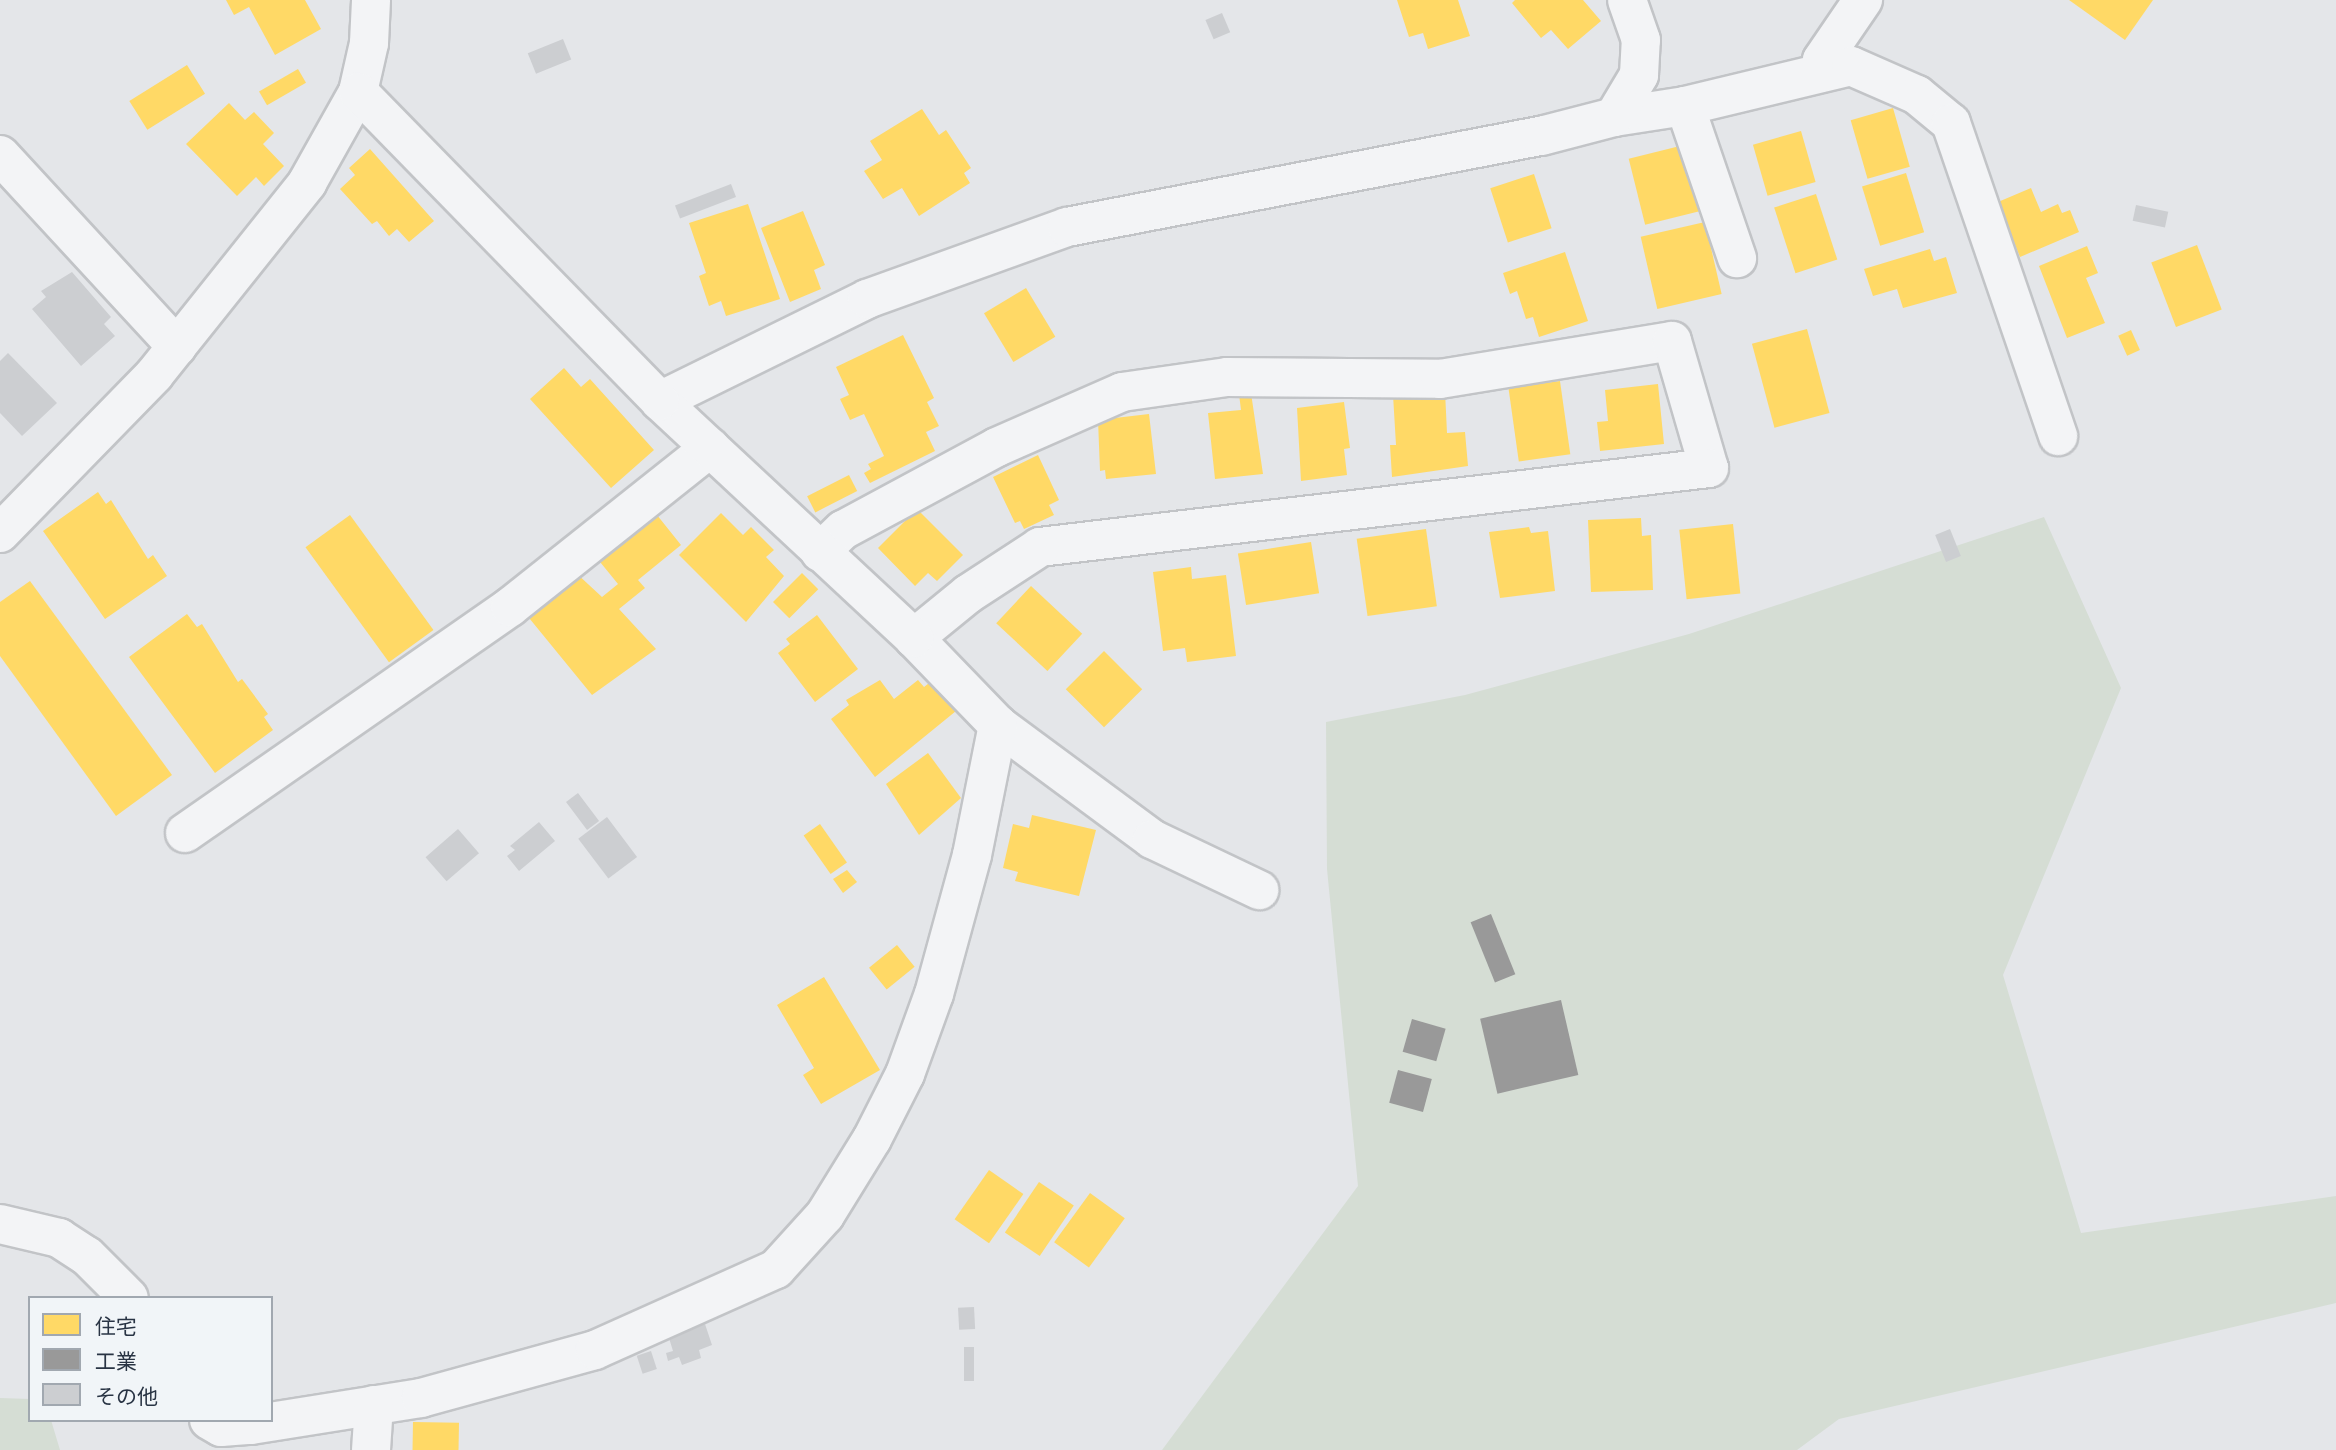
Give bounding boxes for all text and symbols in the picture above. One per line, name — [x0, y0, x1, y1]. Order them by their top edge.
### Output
legend — [28, 1296, 273, 1422]
text: 住宅 — [95, 1314, 137, 1339]
text: 工業 — [95, 1349, 137, 1374]
text: その他 — [95, 1384, 158, 1409]

